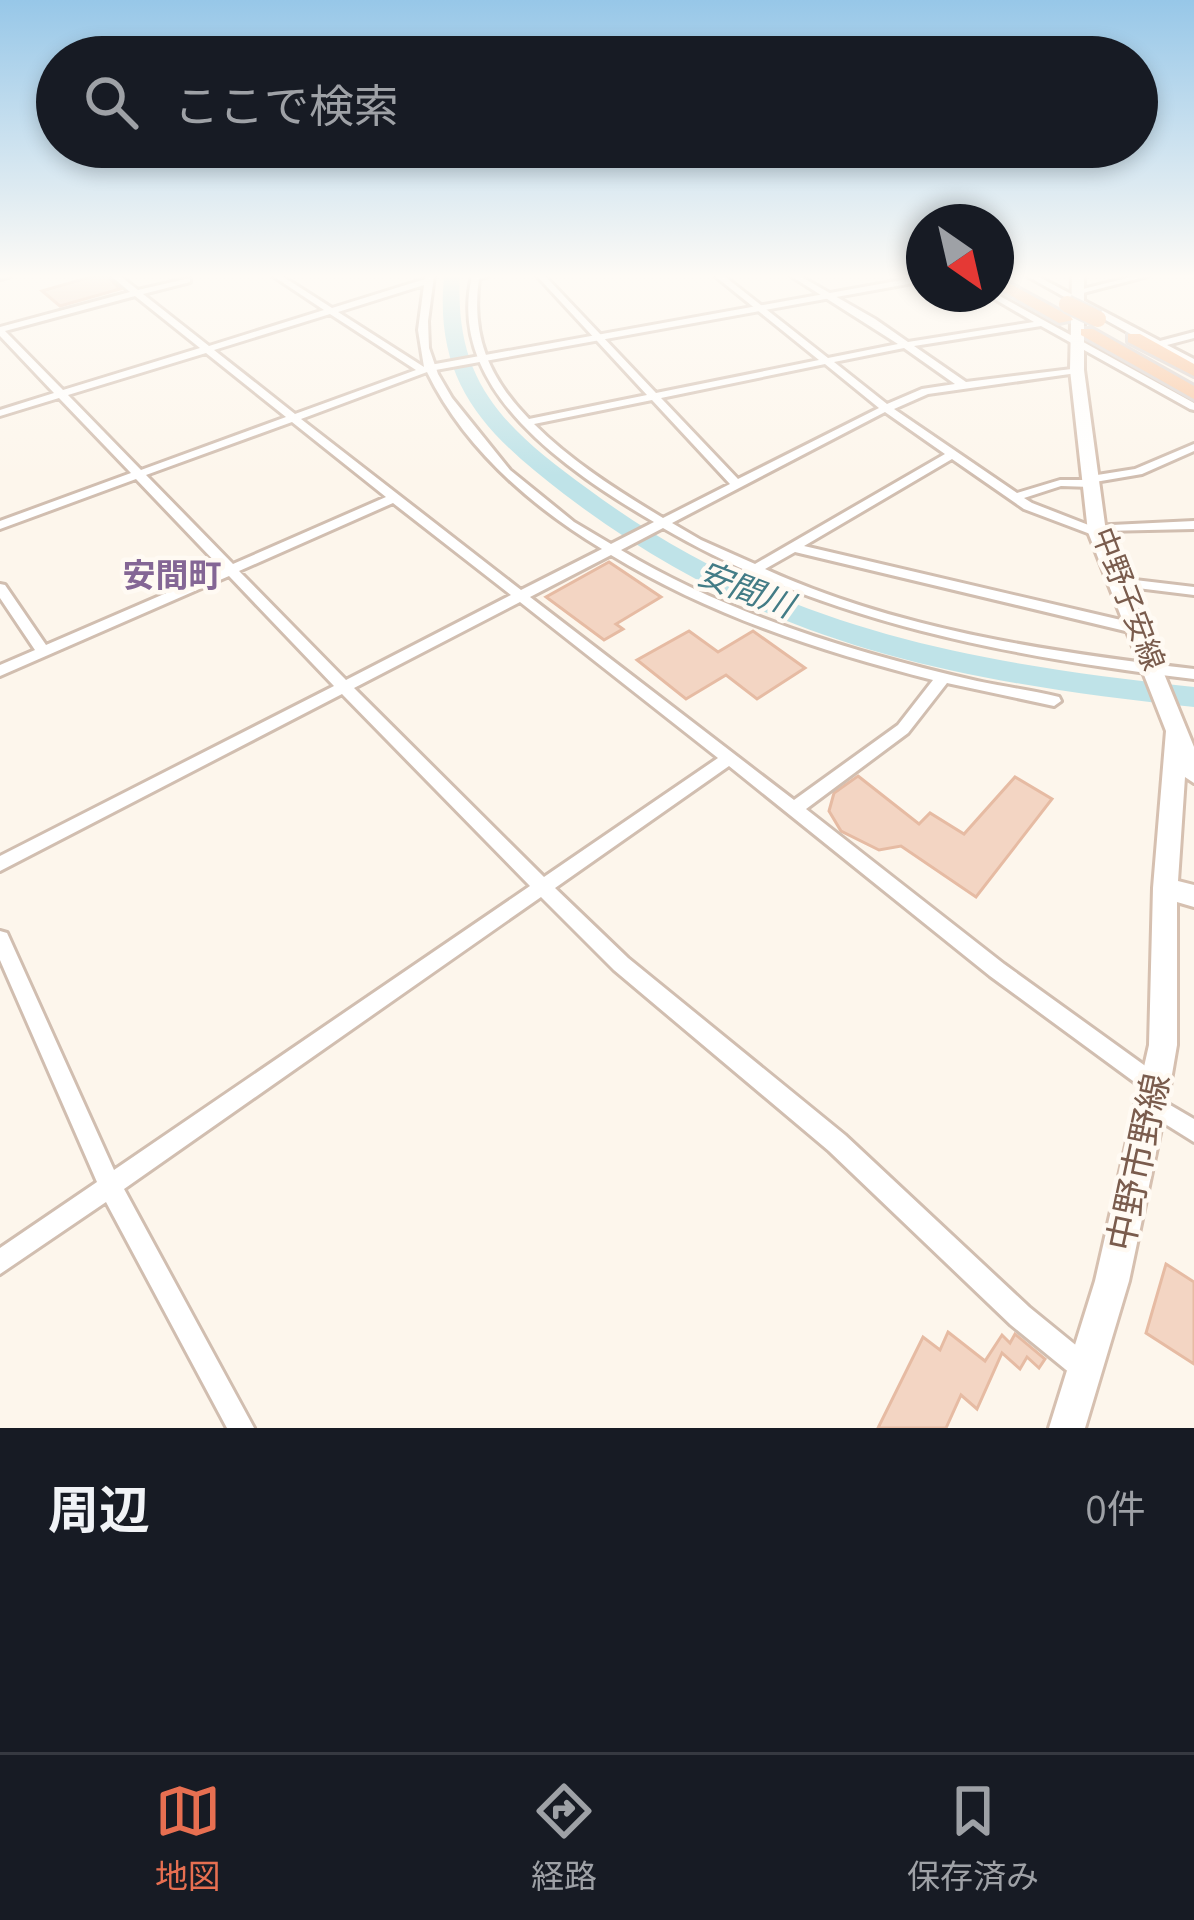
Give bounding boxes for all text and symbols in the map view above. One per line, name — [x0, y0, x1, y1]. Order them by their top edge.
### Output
search box — [36, 36, 1158, 168]
icon: search — [78, 69, 144, 135]
text: ここで検索 — [174, 80, 399, 131]
north arrow — [906, 204, 1014, 312]
street label: 中野子安線 — [1086, 523, 1172, 675]
water label: 安間川 — [693, 554, 802, 625]
district label: 安間町 — [123, 556, 222, 593]
street label: 中野市野線 — [1099, 1070, 1176, 1254]
text: 周辺 — [48, 1480, 150, 1538]
text: 0件 — [1085, 1487, 1146, 1530]
tab: 地図 — [155, 1778, 221, 1898]
tab: 経路 — [531, 1778, 597, 1898]
tab: 保存済み — [907, 1778, 1039, 1898]

